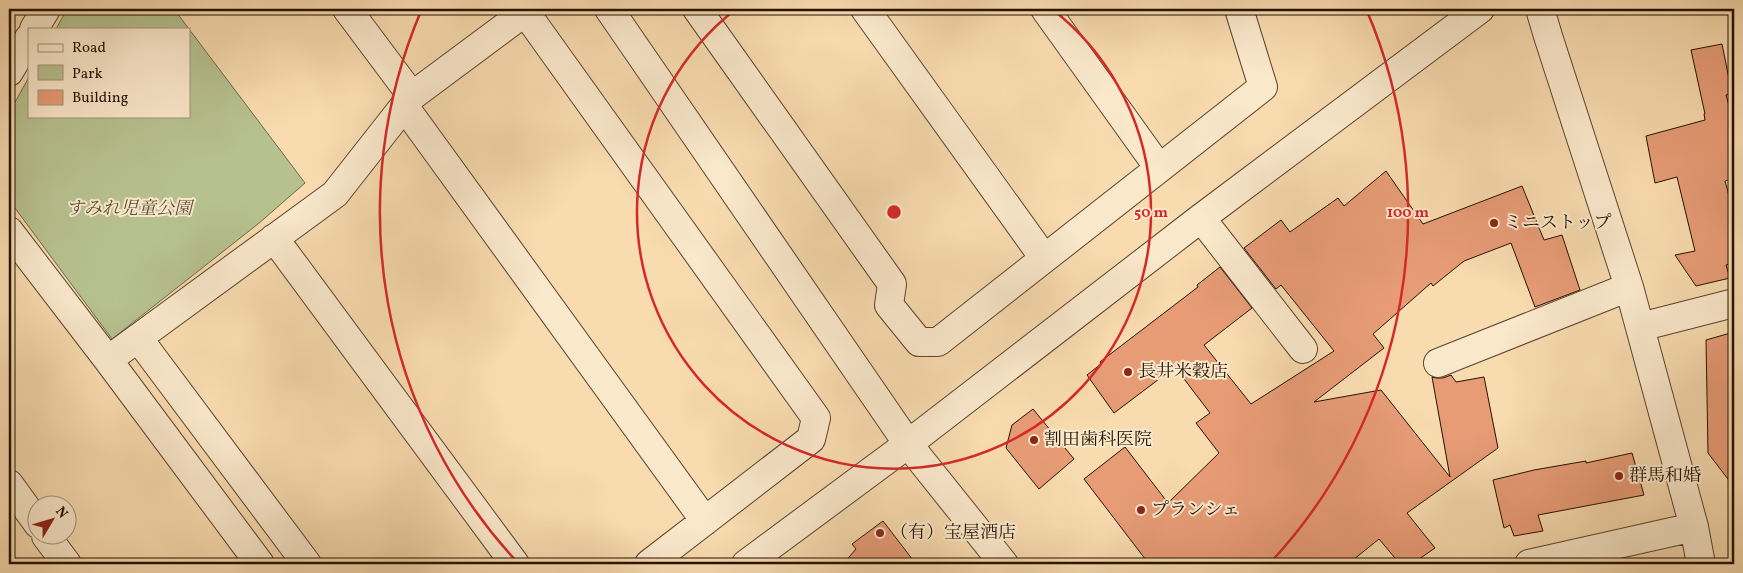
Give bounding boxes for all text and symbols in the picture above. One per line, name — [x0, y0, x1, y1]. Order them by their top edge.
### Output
legend — [28, 28, 190, 118]
text: Road — [72, 38, 106, 59]
text: Park — [72, 64, 103, 85]
text: Building — [72, 88, 129, 109]
park label: すみれ児童公園 — [66, 197, 195, 222]
centre of rings — [885, 203, 903, 221]
text: 50 m — [1134, 203, 1168, 224]
text: 100 m — [1387, 203, 1430, 224]
place label: ミニストップ — [1504, 211, 1611, 236]
marker: ミニストップ — [1488, 217, 1500, 229]
place label: 長井米穀店 — [1138, 360, 1228, 385]
marker: 長井米穀店 — [1122, 366, 1134, 378]
place label: 割田歯科医院 — [1044, 428, 1152, 453]
marker: 割田歯科医院 — [1028, 434, 1040, 446]
place label: 群馬和婚 — [1629, 464, 1701, 489]
marker: 群馬和婚 — [1613, 470, 1625, 482]
north arrow — [28, 496, 78, 546]
place label: プランシェ — [1151, 498, 1240, 523]
text: N — [50, 503, 72, 523]
marker: プランシェ — [1135, 504, 1147, 516]
place label: （有）宝屋酒店 — [890, 521, 1016, 546]
marker: （有）宝屋酒店 — [874, 527, 886, 539]

